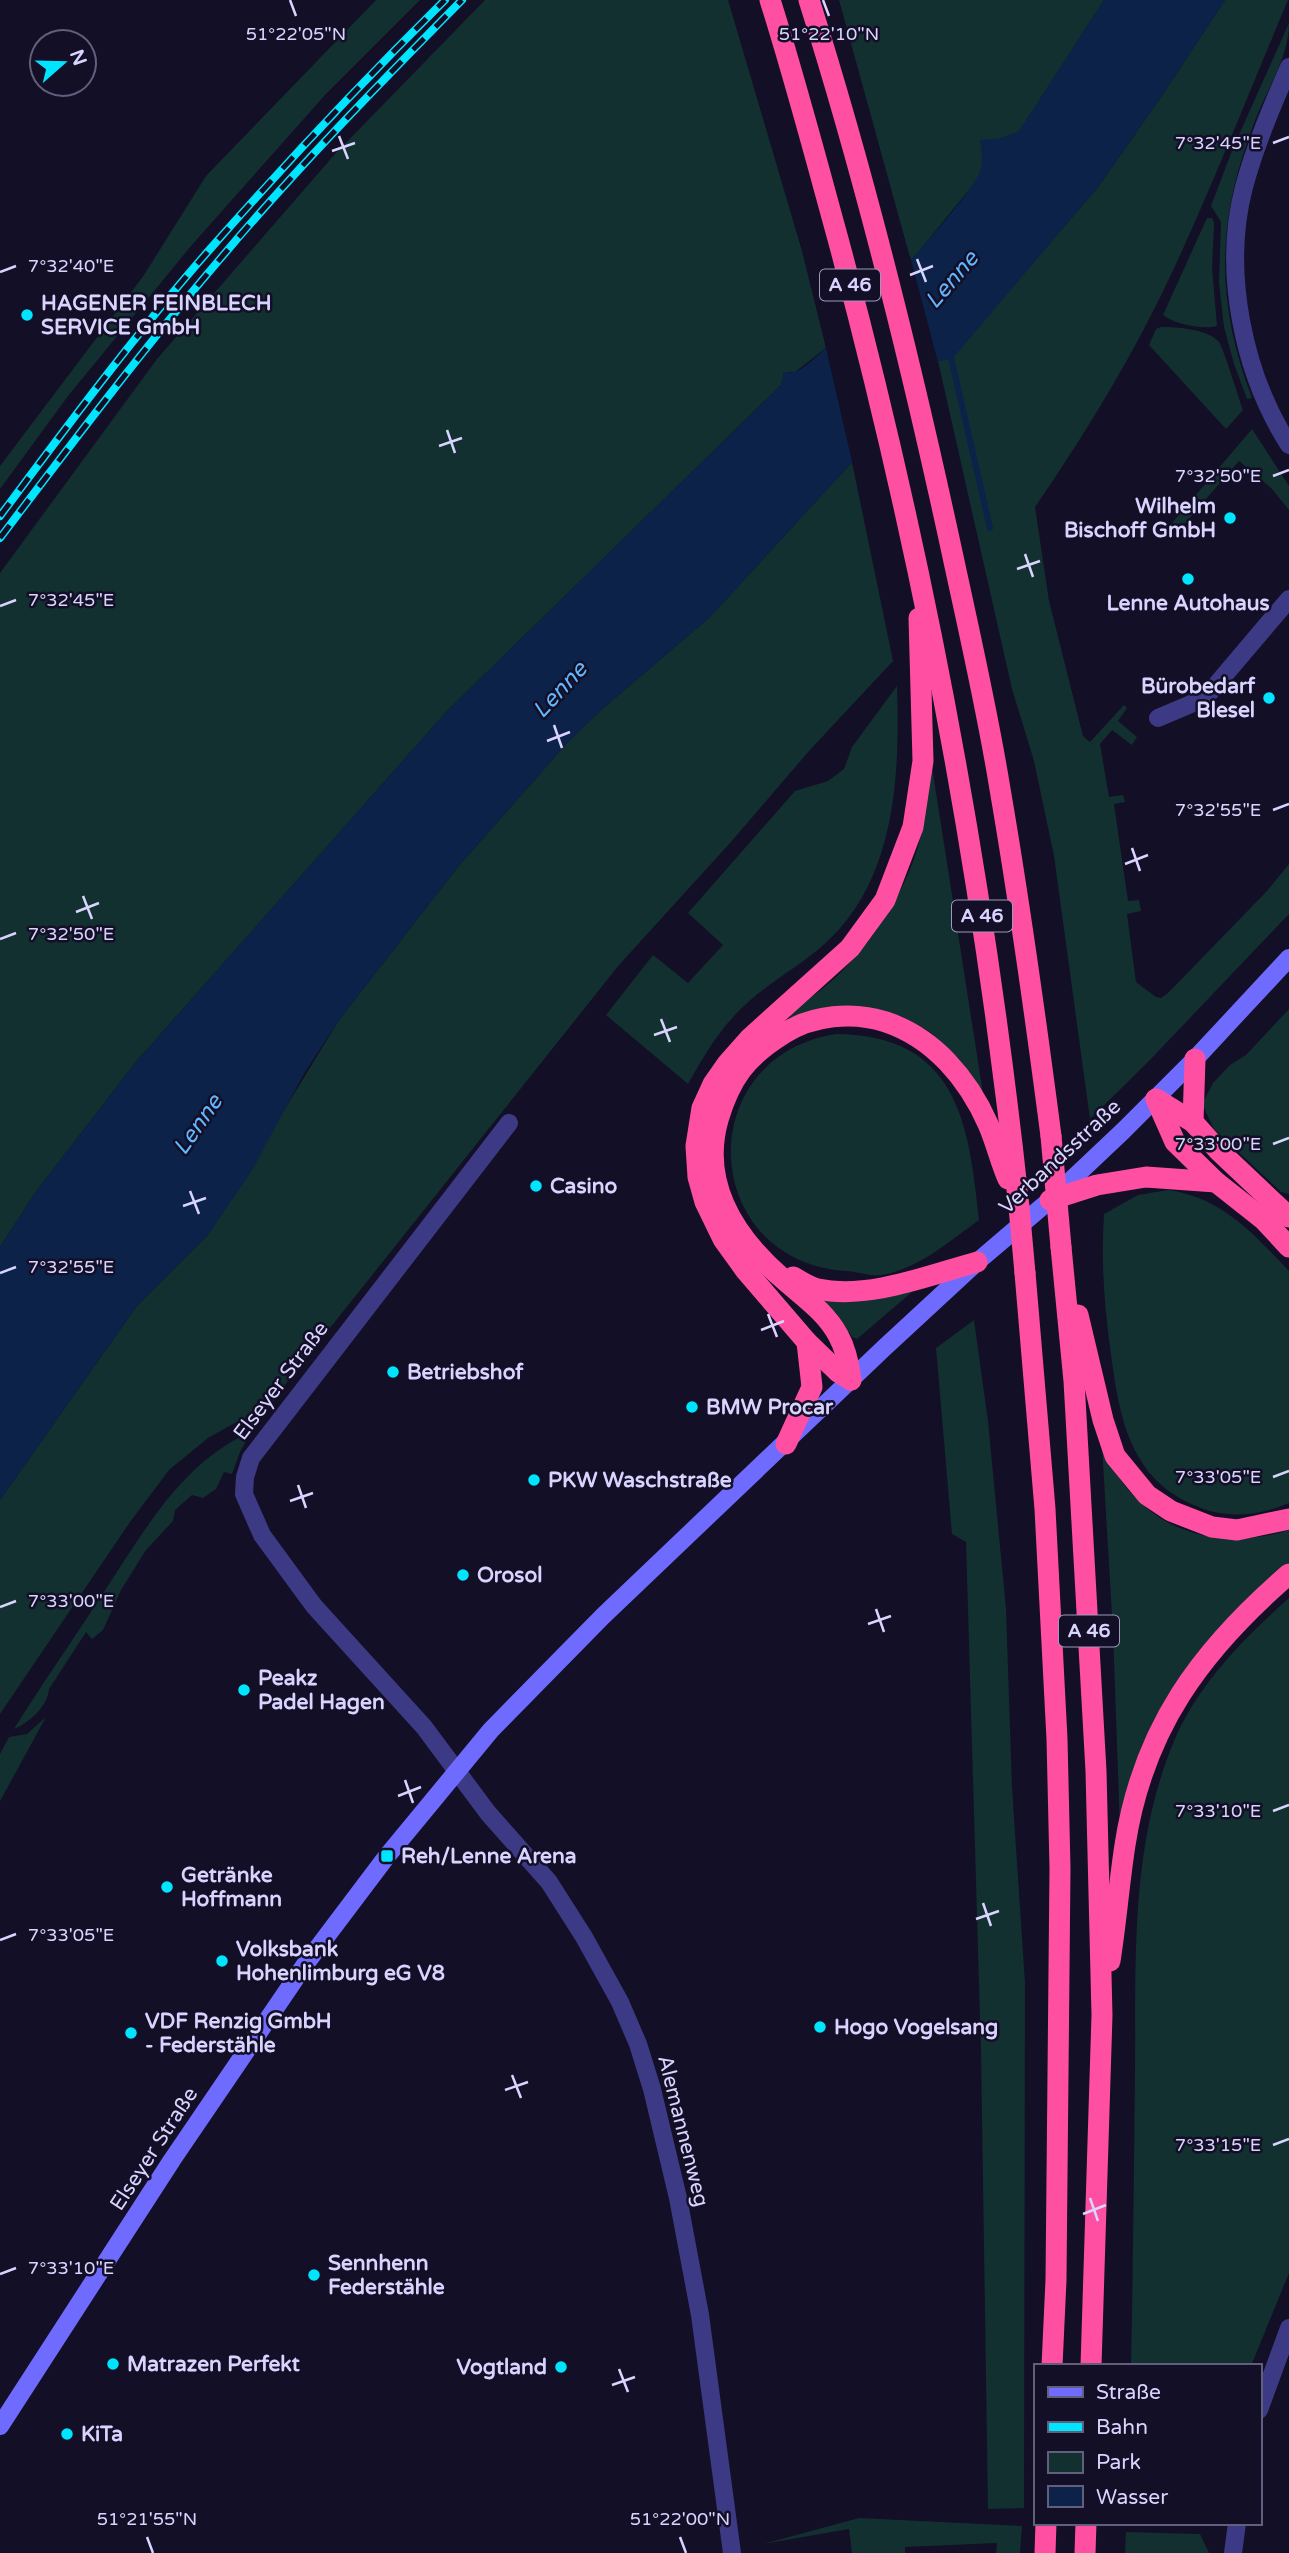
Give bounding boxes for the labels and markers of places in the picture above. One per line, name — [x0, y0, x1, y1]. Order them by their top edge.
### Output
place label: HAGENER FEINBLECH SERVICE GmbH — [41, 291, 272, 340]
marker: HAGENER FEINBLECH SERVICE GmbH — [19, 307, 35, 323]
place label: Wilhelm Bischoff GmbH — [1064, 494, 1216, 543]
marker: Wilhelm Bischoff GmbH — [1222, 510, 1238, 526]
marker: Lenne Autohaus — [1180, 571, 1196, 587]
place label: Lenne Autohaus — [1106, 591, 1270, 616]
place label: Bürobedarf Blesel — [1141, 674, 1256, 723]
marker: Bürobedarf Blesel — [1261, 690, 1277, 706]
place label: Casino — [550, 1174, 617, 1199]
marker: Casino — [528, 1178, 544, 1194]
place label: Betriebshof — [407, 1360, 524, 1385]
marker: Betriebshof — [385, 1364, 401, 1380]
place label: BMW Procar — [706, 1395, 834, 1420]
marker: BMW Procar — [684, 1399, 700, 1415]
place label: PKW Waschstraße — [548, 1468, 732, 1493]
marker: PKW Waschstraße — [526, 1472, 542, 1488]
place label: Orosol — [477, 1563, 542, 1588]
marker: Orosol — [455, 1567, 471, 1583]
place label: Peakz Padel Hagen — [258, 1666, 385, 1715]
marker: Peakz Padel Hagen — [236, 1682, 252, 1698]
place label: Reh/Lenne Arena — [401, 1844, 577, 1869]
marker: Reh/Lenne Arena — [379, 1848, 395, 1864]
place label: Getränke Hoffmann — [181, 1863, 282, 1912]
marker: Getränke Hoffmann — [159, 1879, 175, 1895]
place label: Volksbank Hohenlimburg eG V8 — [236, 1937, 445, 1986]
marker: Volksbank Hohenlimburg eG V8 — [214, 1953, 230, 1969]
place label: VDF Renzig GmbH - Federstähle — [145, 2009, 332, 2058]
place label: Hogo Vogelsang — [834, 2015, 998, 2040]
marker: Hogo Vogelsang — [812, 2019, 828, 2035]
marker: VDF Renzig GmbH - Federstähle — [123, 2025, 139, 2041]
place label: Sennhenn Federstähle — [328, 2251, 445, 2300]
marker: Sennhenn Federstähle — [306, 2267, 322, 2283]
place label: Matrazen Perfekt — [127, 2352, 300, 2377]
place label: Vogtland — [456, 2355, 547, 2380]
marker: Matrazen Perfekt — [105, 2356, 121, 2372]
marker: Vogtland — [553, 2359, 569, 2375]
place label: KiTa — [81, 2422, 123, 2447]
marker: KiTa — [59, 2426, 75, 2442]

